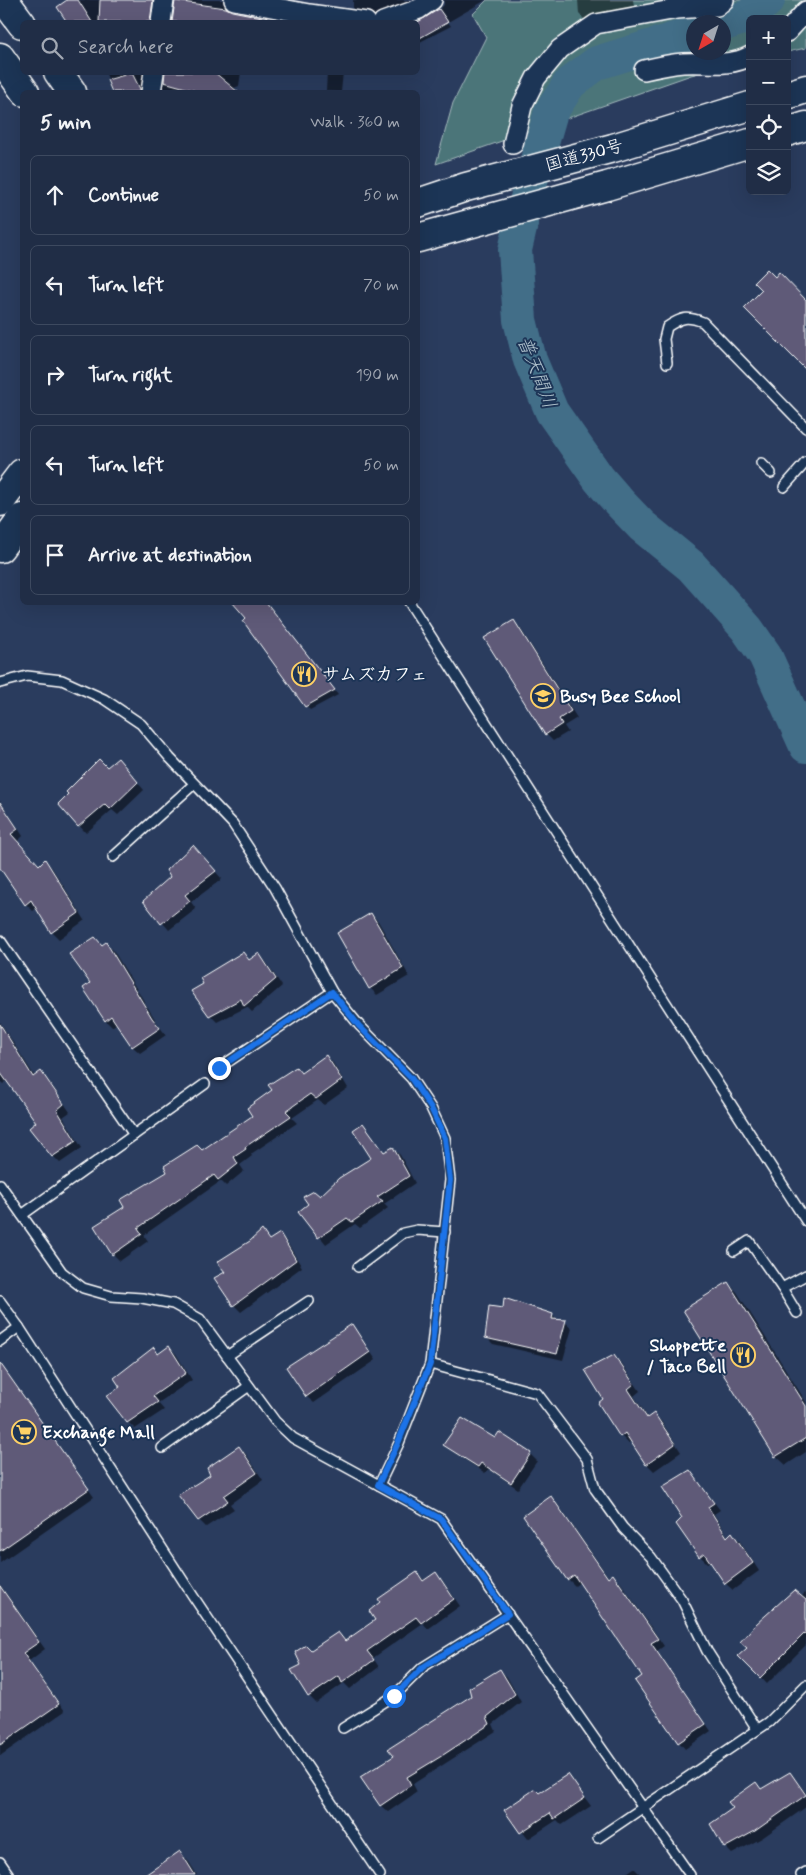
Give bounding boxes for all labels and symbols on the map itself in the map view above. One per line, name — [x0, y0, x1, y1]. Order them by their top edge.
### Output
north arrow — [686, 15, 731, 60]
street label: 国道330号 — [542, 134, 626, 178]
water label: 普天間川 — [511, 333, 562, 413]
restaurant icon: サムズカフェ — [291, 661, 317, 687]
place label: サムズカフェ — [322, 663, 428, 687]
school or university icon: Busy Bee School — [530, 683, 556, 709]
place label: Busy Bee School — [560, 685, 681, 709]
route end — [208, 1057, 231, 1080]
place label: Shoppette / Taco Bell — [646, 1334, 727, 1379]
restaurant icon: Shoppette / Taco Bell — [730, 1342, 756, 1368]
supermarket icon: Exchange Mall — [11, 1419, 37, 1445]
place label: Exchange Mall — [42, 1421, 155, 1447]
route start — [383, 1685, 406, 1708]

